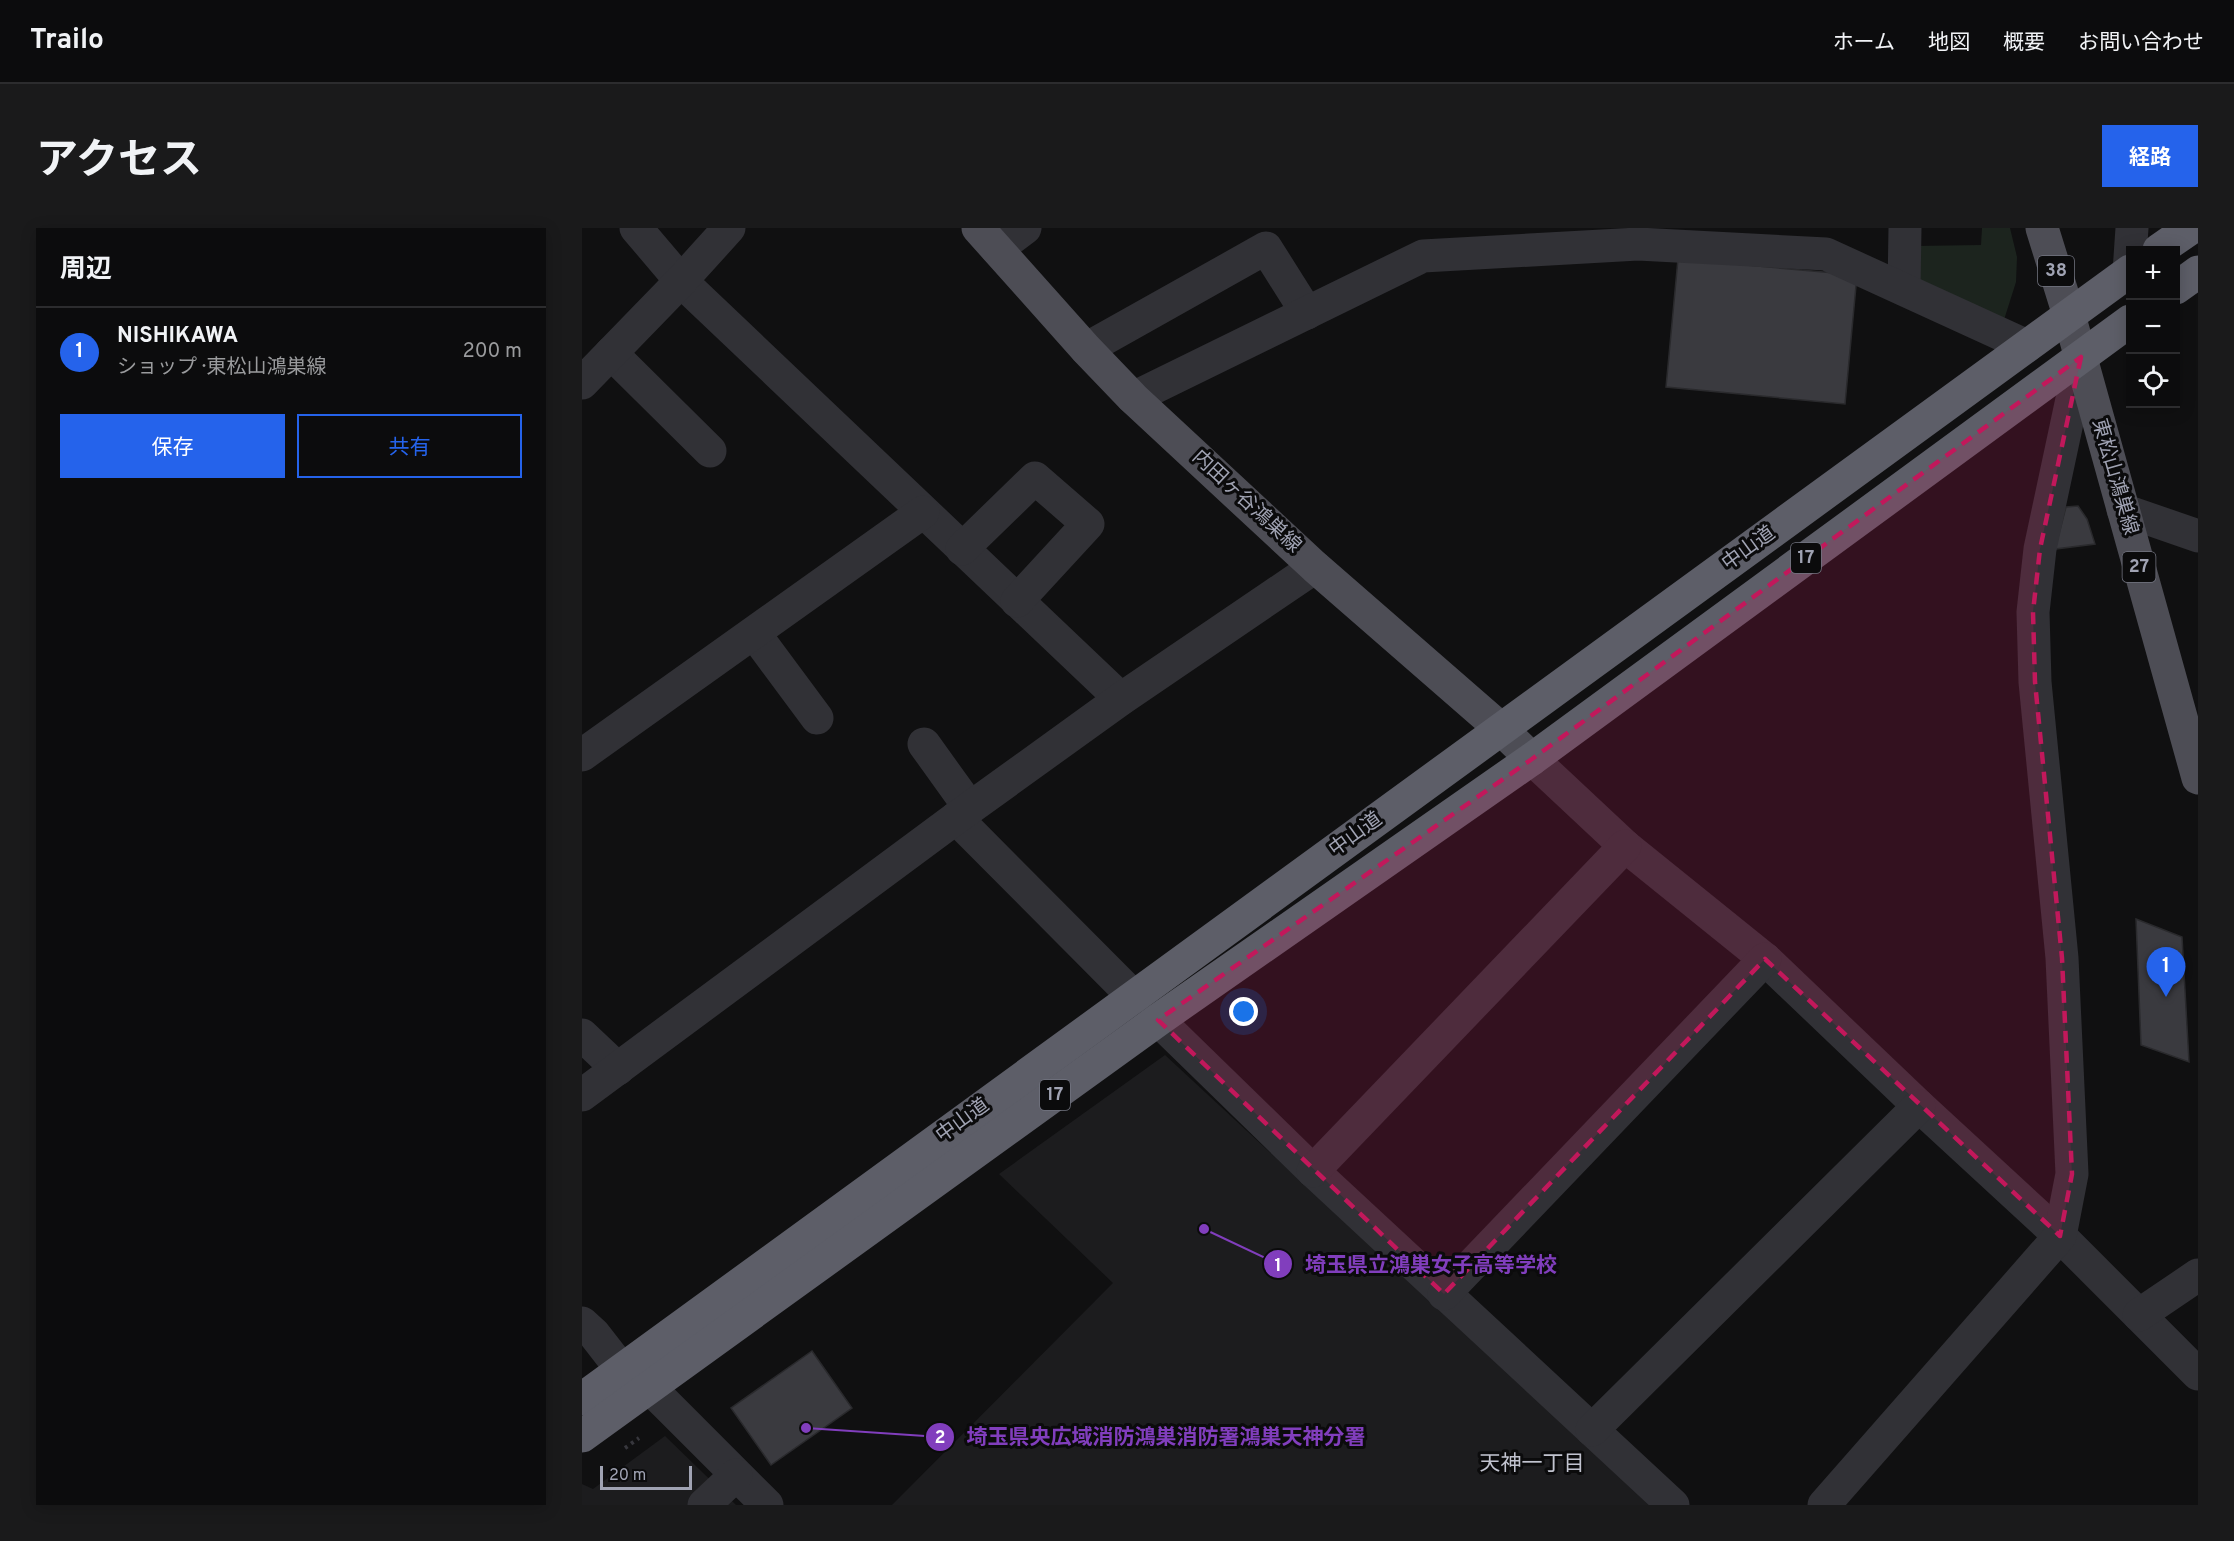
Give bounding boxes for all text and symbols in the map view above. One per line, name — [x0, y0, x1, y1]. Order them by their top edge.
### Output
text: Trailo — [30, 23, 104, 59]
text: ホーム — [1833, 30, 1895, 57]
text: 地図 — [1928, 30, 1970, 57]
text: 概要 — [2003, 30, 2045, 57]
text: お問い合わせ — [2078, 30, 2204, 57]
button: 経路 — [2102, 125, 2198, 187]
text: アクセス — [36, 136, 202, 189]
map controls — [2126, 246, 2180, 408]
button: + — [2126, 246, 2180, 300]
text: 周辺 — [60, 254, 112, 287]
road number: 38 — [2038, 256, 2074, 286]
button: − — [2126, 300, 2180, 354]
text: NISHIKAWA — [117, 323, 238, 350]
text: 1 — [76, 339, 84, 365]
text: 200 m — [463, 339, 522, 365]
button: locate — [2126, 354, 2180, 408]
text: ショップ · 東松山鴻巣線 — [117, 355, 326, 381]
button: 保存 — [60, 414, 285, 478]
button: 共有 — [297, 414, 522, 478]
street label: 東松山鴻巣線 — [2085, 416, 2143, 538]
street label: 内田ヶ谷鴻巣線 — [1186, 445, 1306, 559]
street label: 中山道 — [1717, 521, 1781, 577]
road number: 17 — [1791, 543, 1821, 573]
road number: 27 — [2122, 552, 2156, 582]
street label: 中山道 — [1324, 807, 1388, 863]
pin: 1 — [2146, 948, 2186, 997]
your location — [1229, 997, 1258, 1026]
road number: 17 — [1040, 1080, 1070, 1110]
street label: 中山道 — [931, 1093, 995, 1149]
callout: 埼玉県立鴻巣女子高等学校 — [1263, 1245, 1569, 1284]
text: 埼玉県立鴻巣女子高等学校 — [1305, 1253, 1557, 1280]
text: 1 — [1274, 1255, 1282, 1278]
callout: 埼玉県央広域消防鴻巣消防署鴻巣天神分署 — [925, 1417, 1378, 1456]
text: 埼玉県央広域消防鴻巣消防署鴻巣天神分署 — [967, 1425, 1366, 1452]
text: 2 — [934, 1427, 946, 1450]
district label: 天神一丁目 — [1480, 1451, 1585, 1478]
scale bar — [600, 1463, 692, 1490]
text: 20 m — [609, 1466, 646, 1486]

